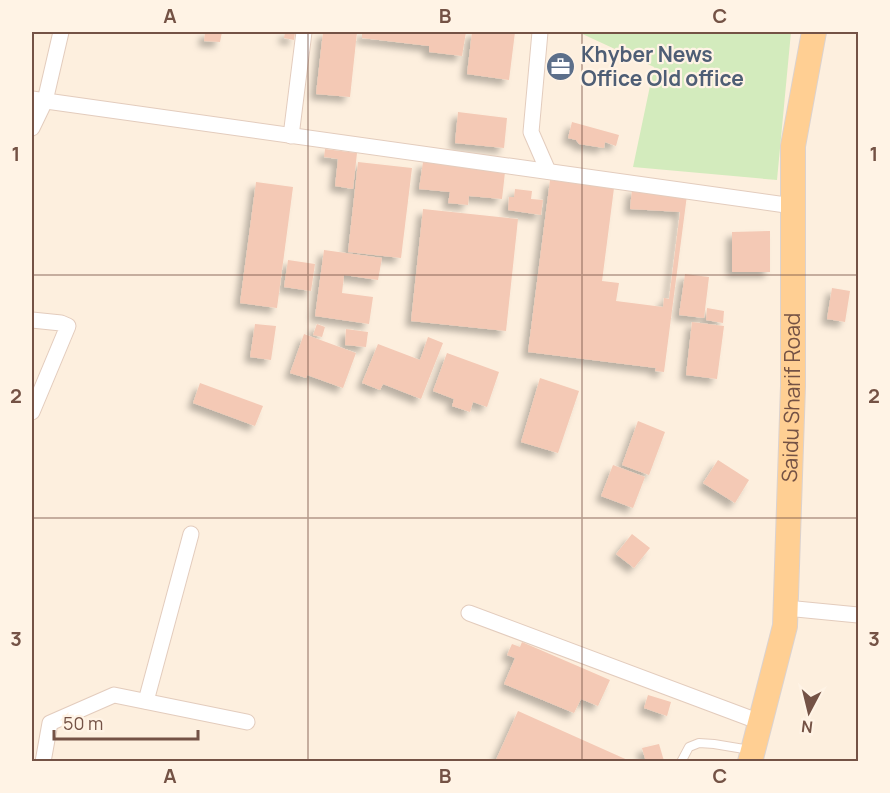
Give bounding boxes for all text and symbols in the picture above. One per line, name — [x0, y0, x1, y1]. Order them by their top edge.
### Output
text: A — [163, 2, 177, 29]
text: B — [439, 2, 452, 29]
text: C — [713, 2, 727, 29]
place label: Khyber News Office Old office — [581, 40, 744, 92]
office icon: Khyber News Office Old office — [544, 51, 576, 83]
text: 1 — [12, 140, 20, 167]
text: 1 — [870, 140, 878, 167]
street label: Saidu Sharif Road — [775, 313, 806, 483]
text: 2 — [10, 382, 22, 409]
text: 2 — [868, 382, 880, 409]
text: 3 — [10, 625, 22, 652]
text: 3 — [868, 625, 880, 652]
north arrow — [779, 682, 839, 742]
scale bar — [54, 703, 198, 741]
text: 50 m — [63, 711, 103, 735]
text: N — [800, 715, 814, 739]
text: A — [163, 762, 177, 789]
text: B — [439, 762, 452, 789]
text: C — [713, 762, 727, 789]

